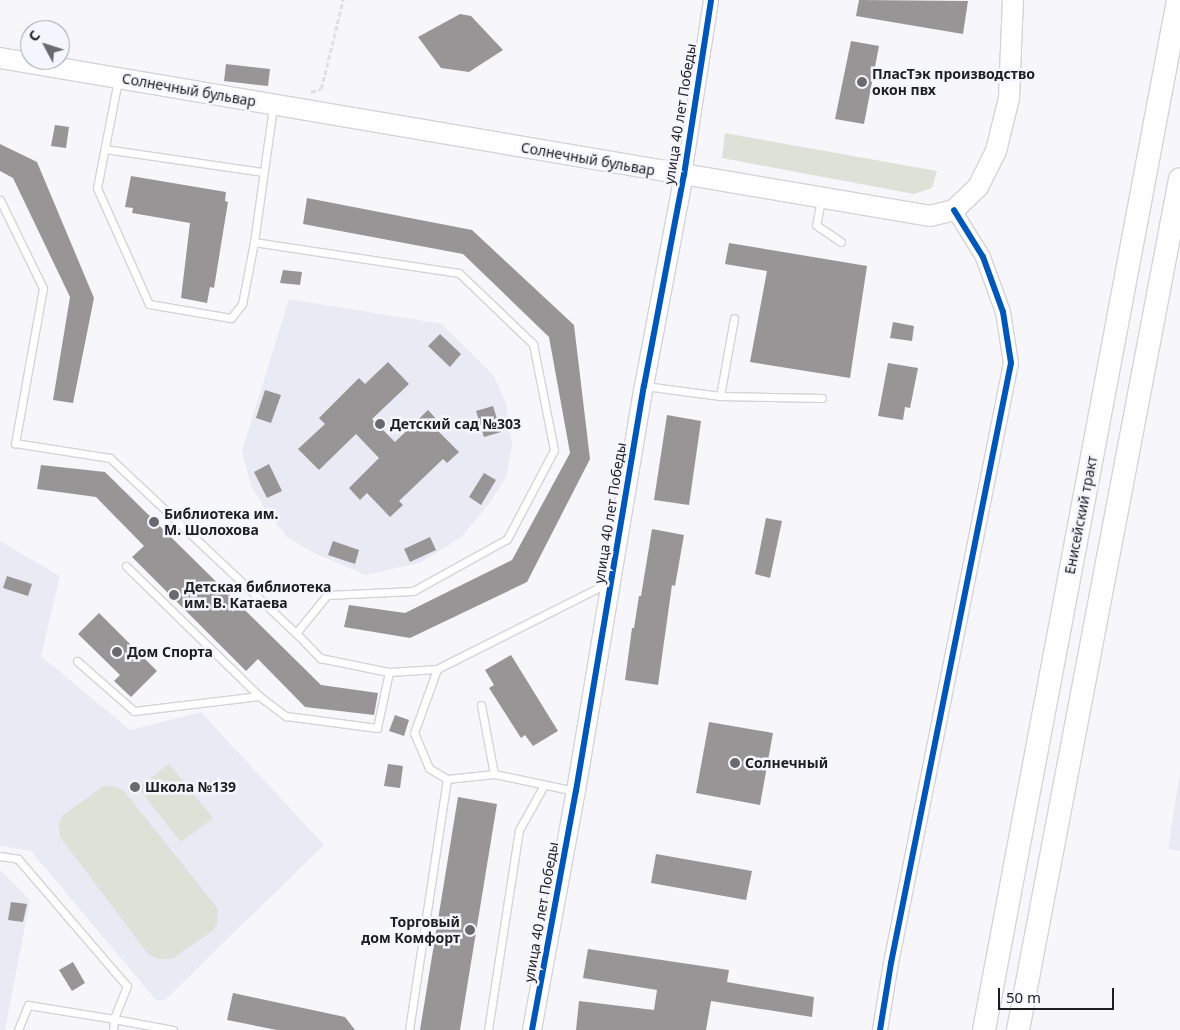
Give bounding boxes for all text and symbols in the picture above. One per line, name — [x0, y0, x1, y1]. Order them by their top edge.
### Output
north arrow — [20, 20, 70, 70]
text: С — [24, 26, 44, 45]
street label: улица 40 лет Победы — [661, 42, 699, 186]
place label: ПласТэк производство окон пвх — [872, 66, 1035, 98]
street label: Солнечный бульвар — [121, 70, 257, 110]
marker: ПласТэк производство окон пвх — [856, 76, 868, 88]
street label: Солнечный бульвар — [520, 139, 656, 179]
place label: Детский сад №303 — [390, 416, 521, 432]
marker: Детский сад №303 — [374, 418, 386, 430]
street label: улица 40 лет Победы — [591, 441, 629, 585]
street label: Енисейский тракт — [1061, 454, 1101, 576]
place label: Библиотека им. М. Шолохова — [164, 506, 278, 538]
marker: Библиотека им. М. Шолохова — [148, 516, 160, 528]
place label: Детская библиотека им. В. Катаева — [184, 579, 331, 612]
marker: Детская библиотека им. В. Катаева — [168, 589, 180, 601]
place label: Дом Спорта — [127, 644, 213, 660]
marker: Дом Спорта — [111, 646, 123, 658]
place label: Солнечный — [745, 755, 828, 771]
marker: Солнечный — [729, 757, 741, 769]
place label: Школа №139 — [145, 779, 236, 795]
marker: Школа №139 — [129, 781, 141, 793]
street label: улица 40 лет Победы — [520, 840, 562, 984]
place label: Торговый дом Комфорт — [361, 914, 460, 946]
marker: Торговый дом Комфорт — [464, 924, 476, 936]
scale bar — [1000, 978, 1116, 1010]
text: 50 m — [1006, 987, 1041, 1007]

